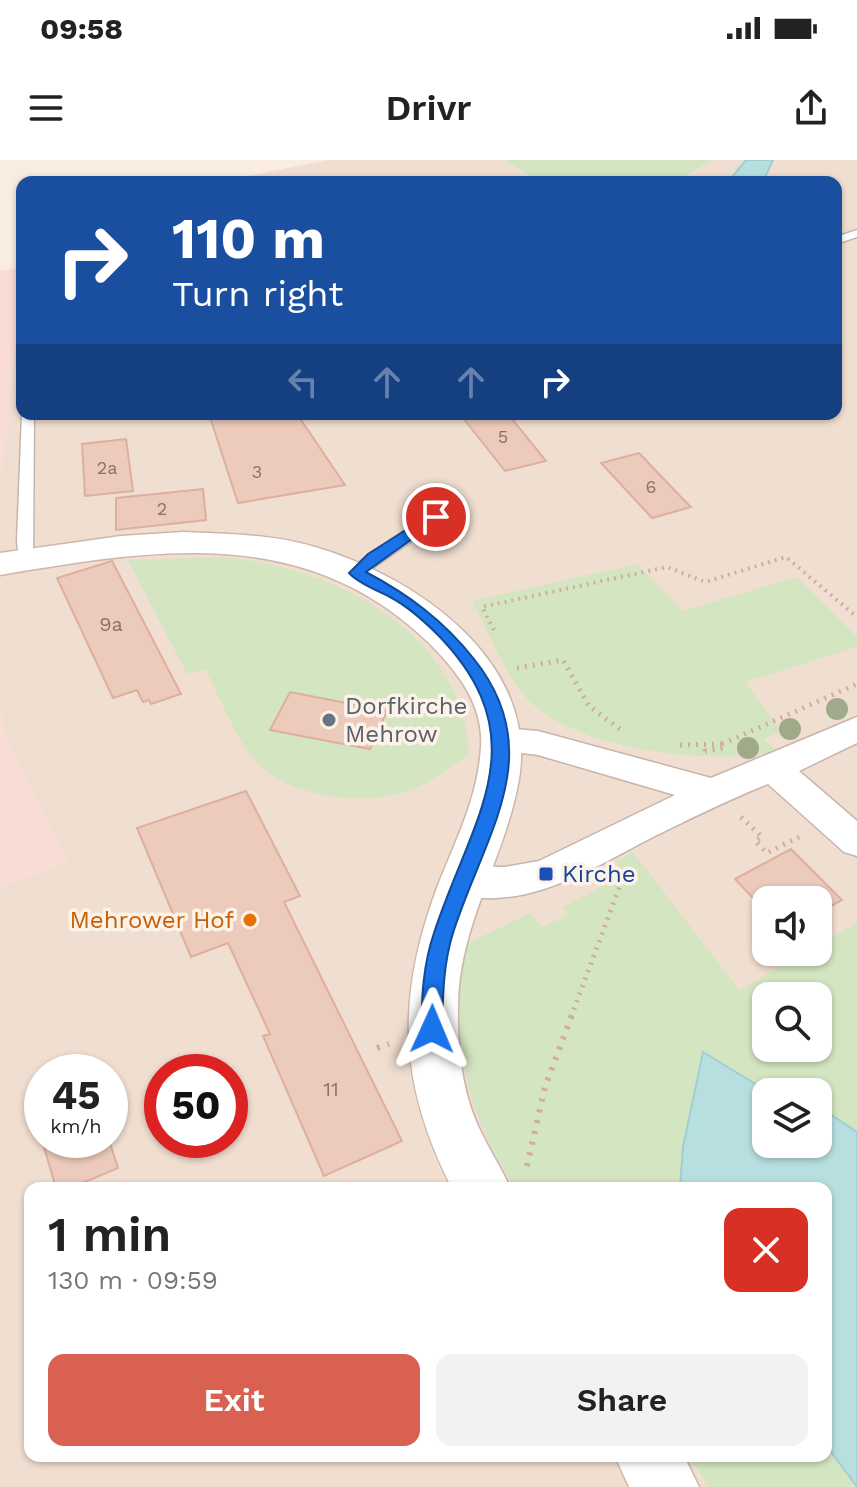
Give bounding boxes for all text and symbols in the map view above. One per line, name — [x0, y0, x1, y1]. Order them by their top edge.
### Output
text: 09:58 — [40, 11, 123, 46]
icon: menu — [24, 86, 68, 130]
icon: share — [789, 86, 833, 130]
text: Drivr — [386, 87, 471, 129]
text: 110 m — [172, 206, 325, 272]
icon: right — [40, 208, 144, 312]
text: Turn right — [172, 273, 343, 315]
icon: left — [281, 360, 325, 404]
icon: ahead — [365, 360, 409, 404]
icon: ahead — [449, 360, 493, 404]
icon: right — [533, 360, 577, 404]
house number: 5 — [498, 426, 508, 447]
house number: 2a — [97, 457, 117, 478]
house number: 3 — [252, 461, 262, 482]
house number: 6 — [646, 476, 656, 497]
pin — [402, 483, 470, 551]
icon: arrive — [414, 495, 458, 539]
house number: 2 — [157, 498, 167, 519]
house number: 9a — [99, 612, 123, 636]
place label: Dorfkirche Mehrow — [345, 692, 467, 748]
marker: Dorfkirche Mehrow — [320, 711, 338, 729]
place label: Kirche — [562, 860, 636, 888]
marker: Kirche — [537, 865, 555, 883]
map controls — [752, 886, 832, 1158]
button: sound — [752, 886, 832, 966]
place label: Mehrower Hof — [70, 906, 235, 934]
marker: Mehrower Hof — [241, 911, 259, 929]
button: search — [752, 982, 832, 1062]
position arrow — [390, 987, 474, 1071]
speed limit sign: 50 — [144, 1054, 248, 1158]
text: 45 — [51, 1072, 101, 1119]
house number: 11 — [323, 1077, 339, 1101]
button: layers — [752, 1078, 832, 1158]
text: km/h — [50, 1114, 102, 1138]
text: 1 min — [48, 1206, 171, 1263]
button: close — [724, 1208, 808, 1292]
text: 130 m · 09:59 — [48, 1265, 218, 1295]
button: Exit — [48, 1354, 420, 1446]
button: Share — [436, 1354, 808, 1446]

